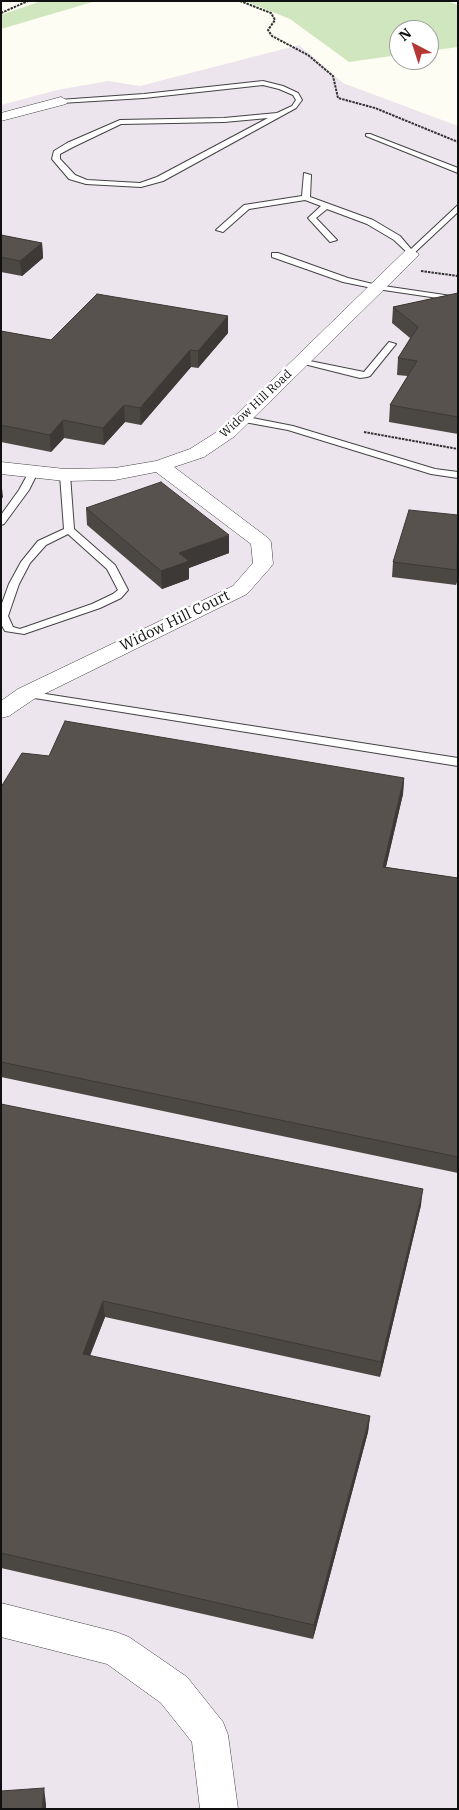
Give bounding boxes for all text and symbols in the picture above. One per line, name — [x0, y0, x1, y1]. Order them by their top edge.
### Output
north arrow — [389, 20, 439, 70]
text: N — [395, 24, 415, 45]
street label: Widow Hill Road — [217, 367, 295, 441]
street label: Widow Hill Court — [117, 587, 233, 655]

